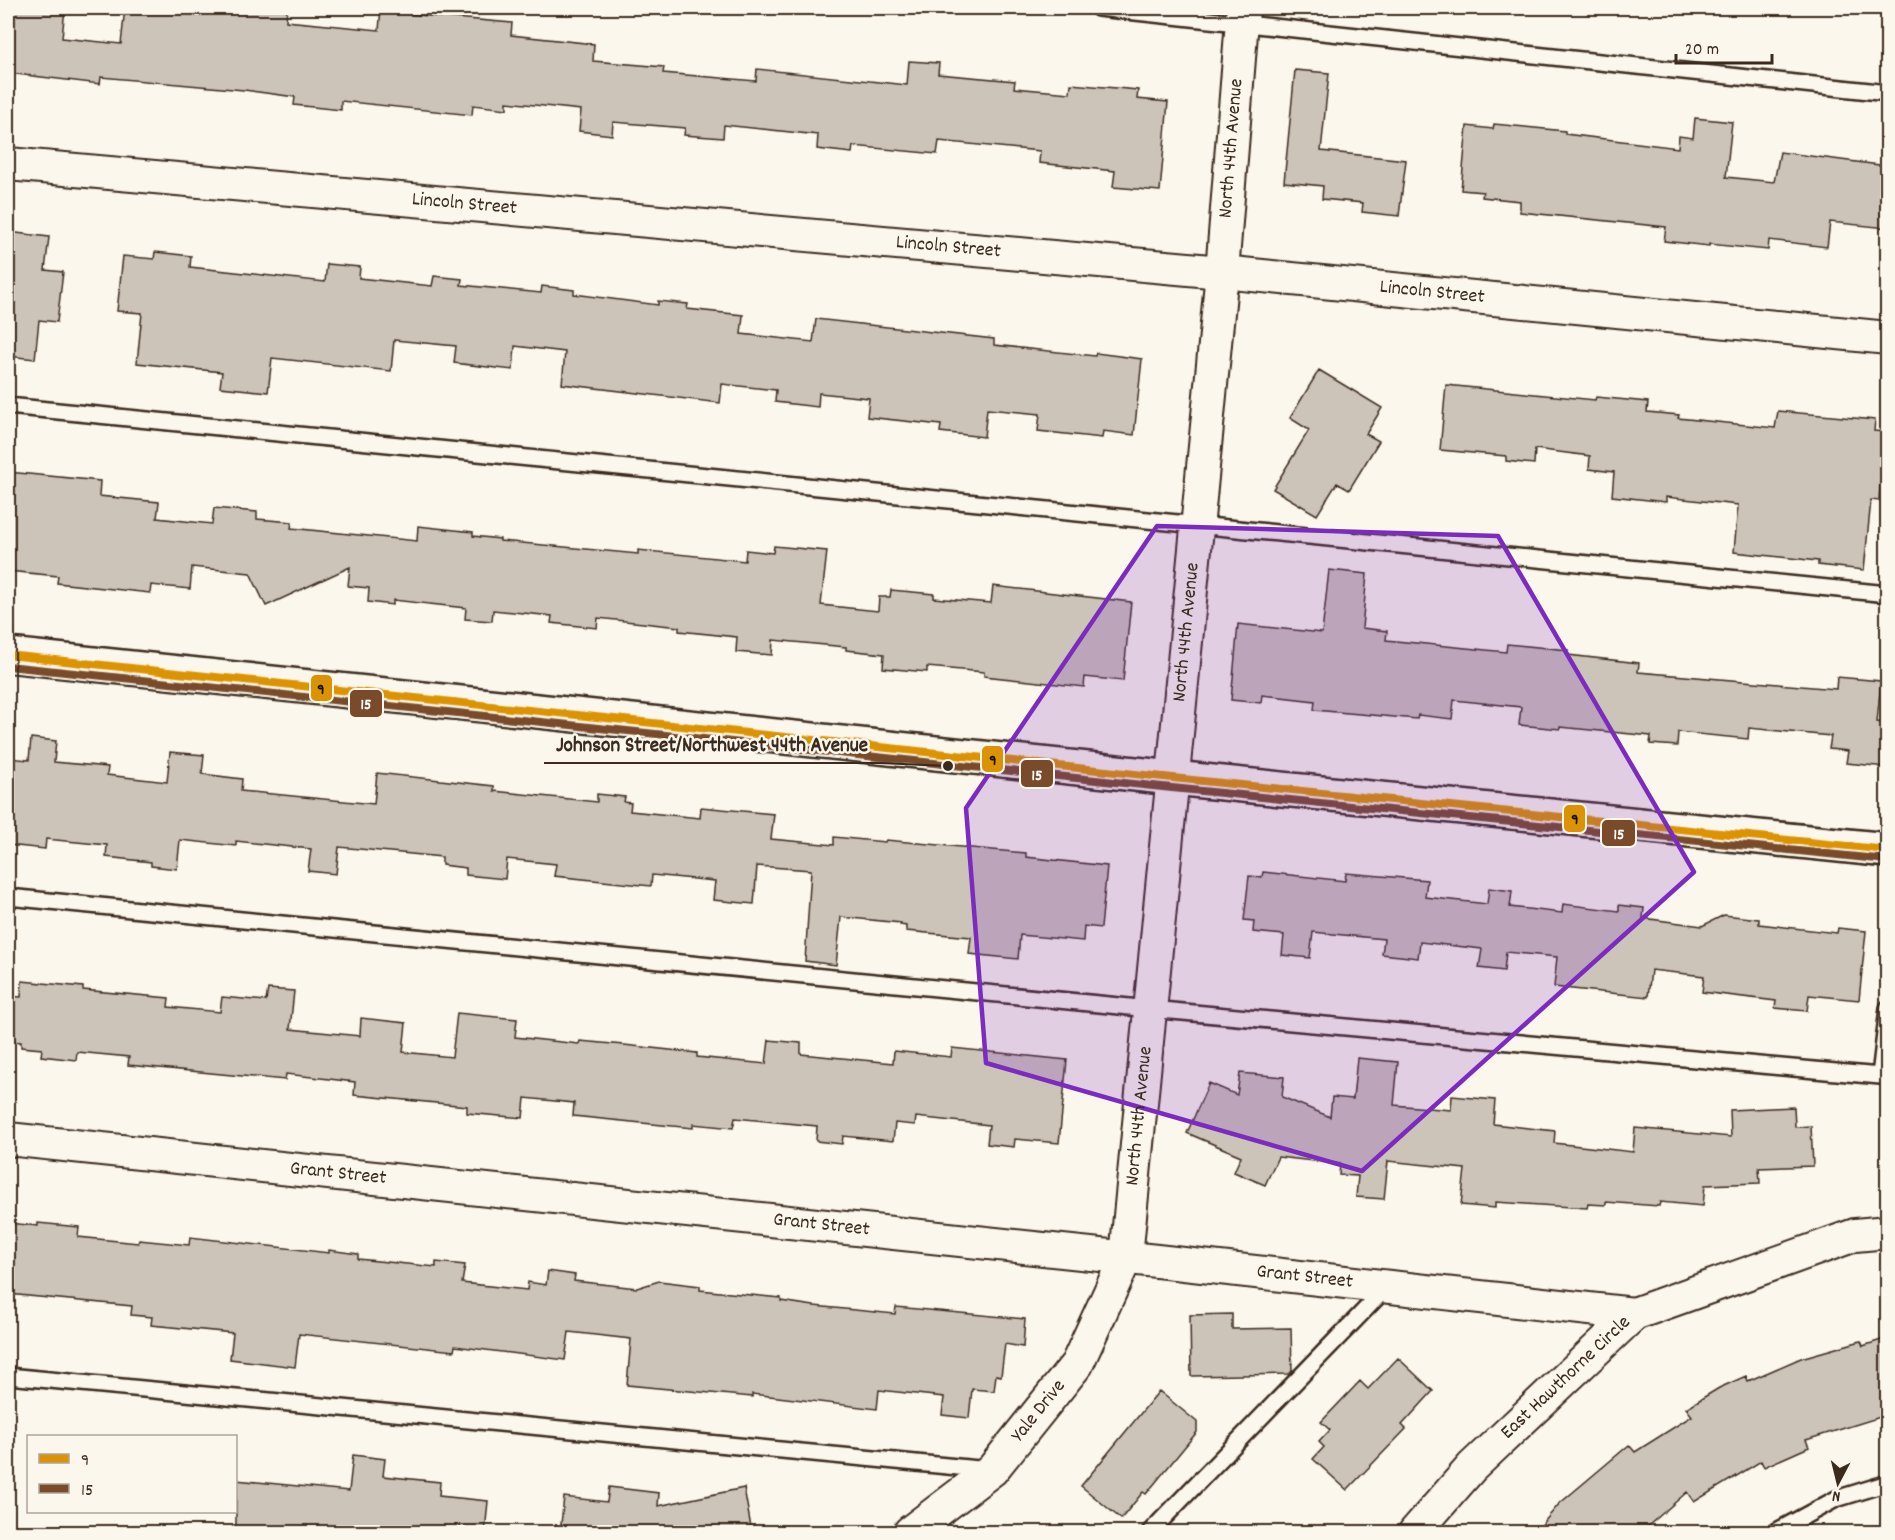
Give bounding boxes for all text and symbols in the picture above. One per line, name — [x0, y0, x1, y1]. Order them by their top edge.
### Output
scale bar — [1676, 27, 1772, 65]
text: 20 m — [1685, 38, 1719, 63]
street label: North 44th Avenue — [1212, 77, 1251, 219]
street label: Lincoln Street — [411, 186, 518, 223]
street label: Lincoln Street — [895, 229, 1002, 266]
street label: Lincoln Street — [1378, 274, 1486, 312]
street label: North 44th Avenue — [1166, 561, 1208, 703]
line badge: 9 — [310, 674, 333, 702]
text: 9 — [317, 679, 325, 702]
line badge: 15 — [349, 689, 383, 718]
text: 15 — [361, 694, 371, 717]
callout: Johnson Street/Northwest 44th Avenue — [544, 724, 880, 763]
text: Johnson Street/Northwest 44th Avenue — [556, 732, 868, 762]
line badge: 9 — [981, 745, 1004, 773]
text: 9 — [989, 750, 997, 773]
line badge: 15 — [1020, 759, 1054, 788]
text: 15 — [1032, 765, 1042, 788]
line badge: 9 — [1563, 804, 1586, 833]
text: 9 — [1571, 809, 1579, 832]
line badge: 15 — [1601, 819, 1636, 847]
text: 15 — [1614, 824, 1624, 847]
street label: North 44th Avenue — [1119, 1045, 1160, 1187]
street label: Grant Street — [289, 1155, 388, 1193]
street label: Grant Street — [772, 1206, 871, 1244]
street label: Grant Street — [1255, 1258, 1354, 1297]
street label: East Hawthorne Circle — [1495, 1310, 1638, 1446]
street label: Yale Drive — [1005, 1374, 1073, 1449]
legend — [27, 1435, 237, 1513]
text: 9 — [81, 1449, 89, 1474]
north arrow — [1808, 1453, 1868, 1513]
text: 15 — [81, 1479, 93, 1504]
text: N — [1831, 1483, 1842, 1507]

